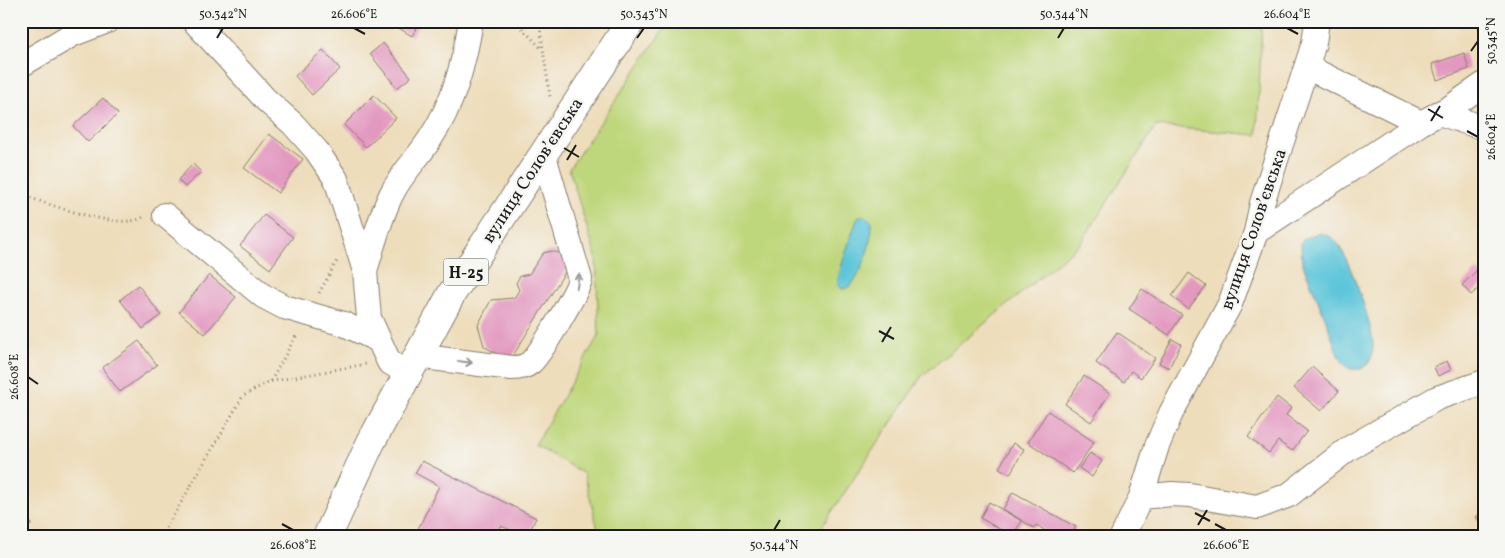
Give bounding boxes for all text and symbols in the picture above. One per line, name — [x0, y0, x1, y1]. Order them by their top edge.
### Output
text: 50.342°N — [199, 7, 247, 23]
text: 26.606°E — [331, 7, 377, 23]
text: 50.343°N — [620, 7, 668, 23]
text: 50.344°N — [1040, 7, 1088, 23]
text: 26.604°E — [1264, 7, 1310, 23]
text: 50.345°N — [1484, 17, 1500, 65]
street label: вулиця Соловʼєвська — [477, 93, 590, 248]
text: 26.604°E — [1484, 114, 1500, 160]
street label: вулиця Соловʼєвська — [1215, 146, 1294, 313]
road number: Н-25 — [444, 258, 488, 286]
one-way arrow — [573, 274, 583, 290]
text: 26.608°E — [7, 354, 23, 400]
one-way arrow — [456, 357, 472, 367]
text: 26.608°E — [270, 538, 316, 554]
text: 50.344°N — [750, 538, 798, 554]
text: 26.606°E — [1203, 538, 1249, 554]

